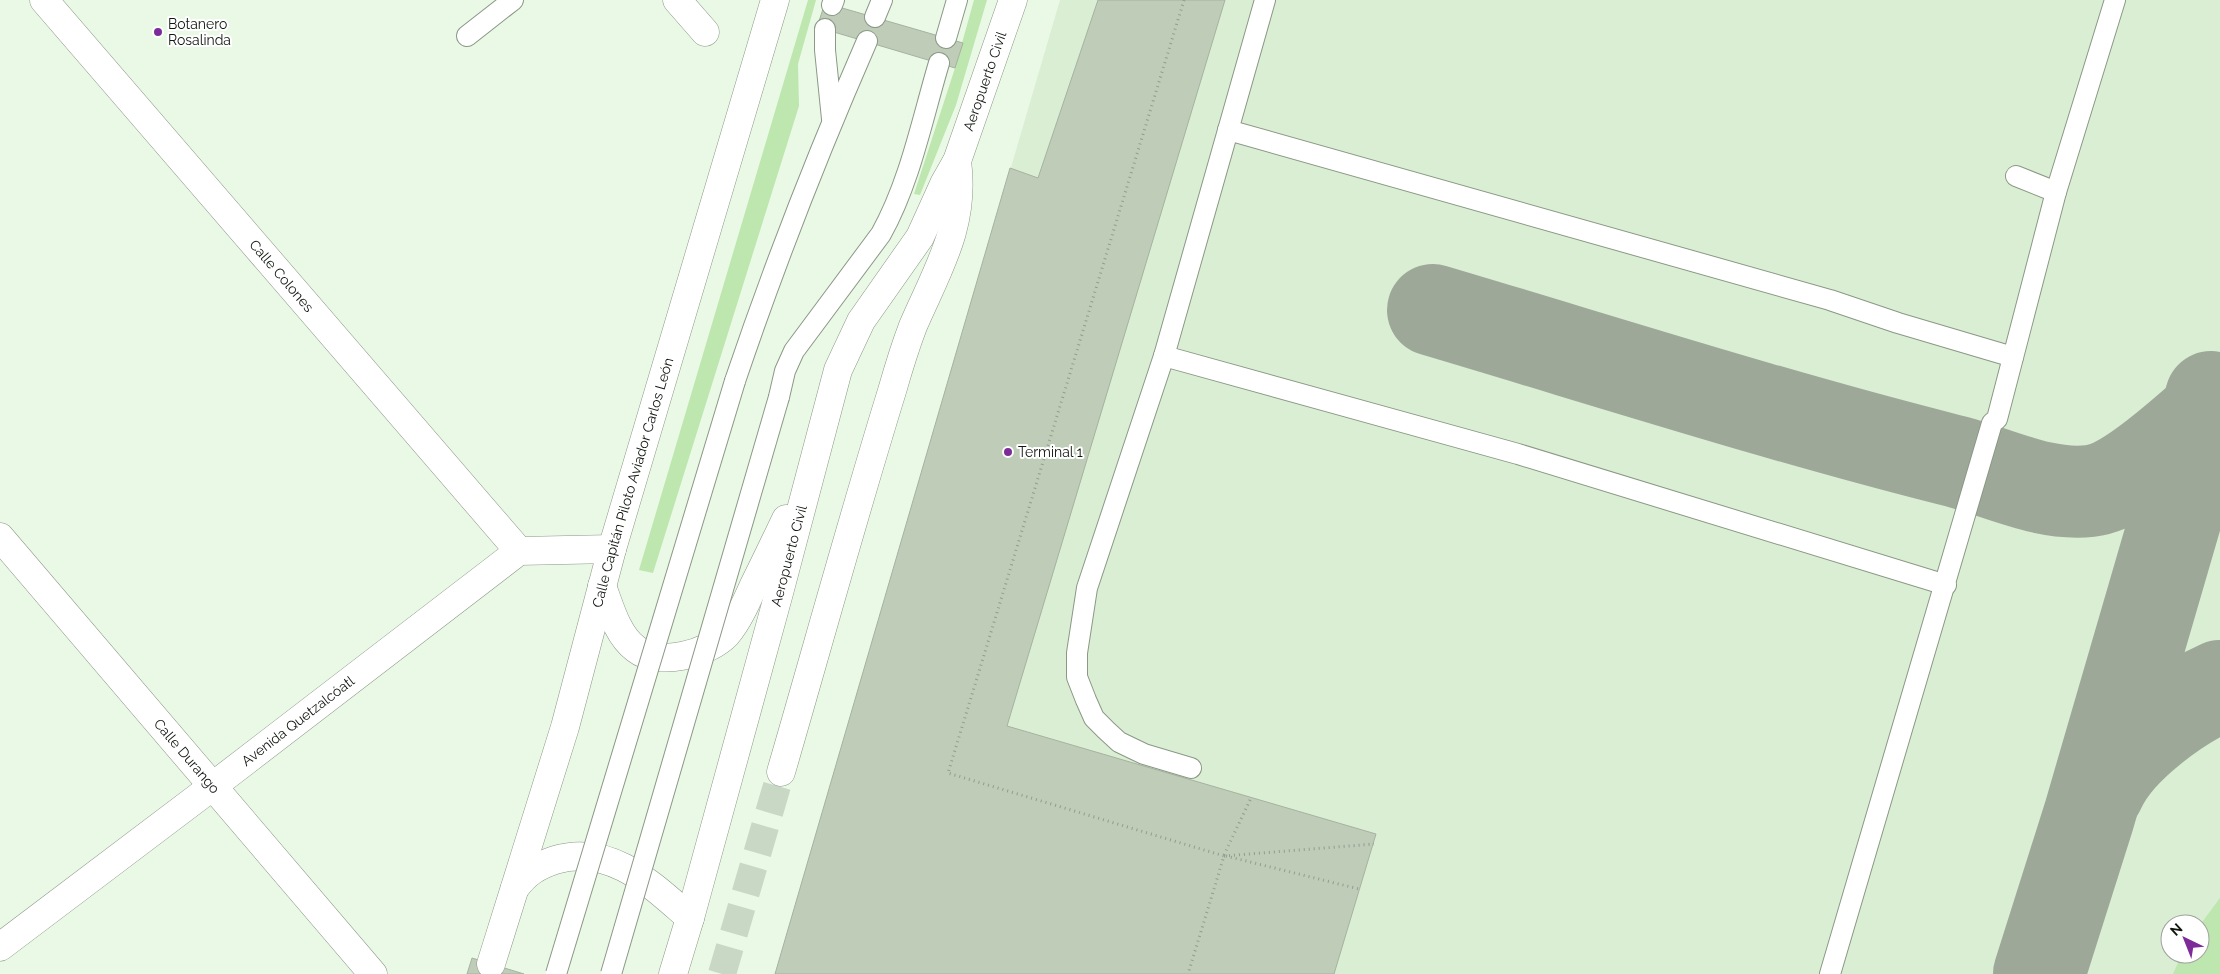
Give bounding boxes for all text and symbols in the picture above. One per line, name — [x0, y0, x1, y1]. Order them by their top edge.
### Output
place label: Botanero Rosalinda — [168, 16, 231, 48]
marker: Botanero Rosalinda — [152, 26, 164, 38]
street label: Aeropuerto Civil — [960, 29, 1009, 133]
street label: Calle Colones — [246, 236, 317, 315]
street label: Calle Capitán Piloto Aviador Carlos León — [589, 356, 676, 609]
place label: Terminal 1 — [1018, 444, 1083, 460]
marker: Terminal 1 — [1002, 446, 1014, 458]
street label: Aeropuerto Civil — [768, 503, 810, 608]
street label: Avenida Quetzalcóatl — [238, 672, 357, 769]
street label: Calle Durango — [151, 716, 223, 797]
north arrow — [2160, 914, 2210, 964]
text: N — [2167, 920, 2185, 939]

